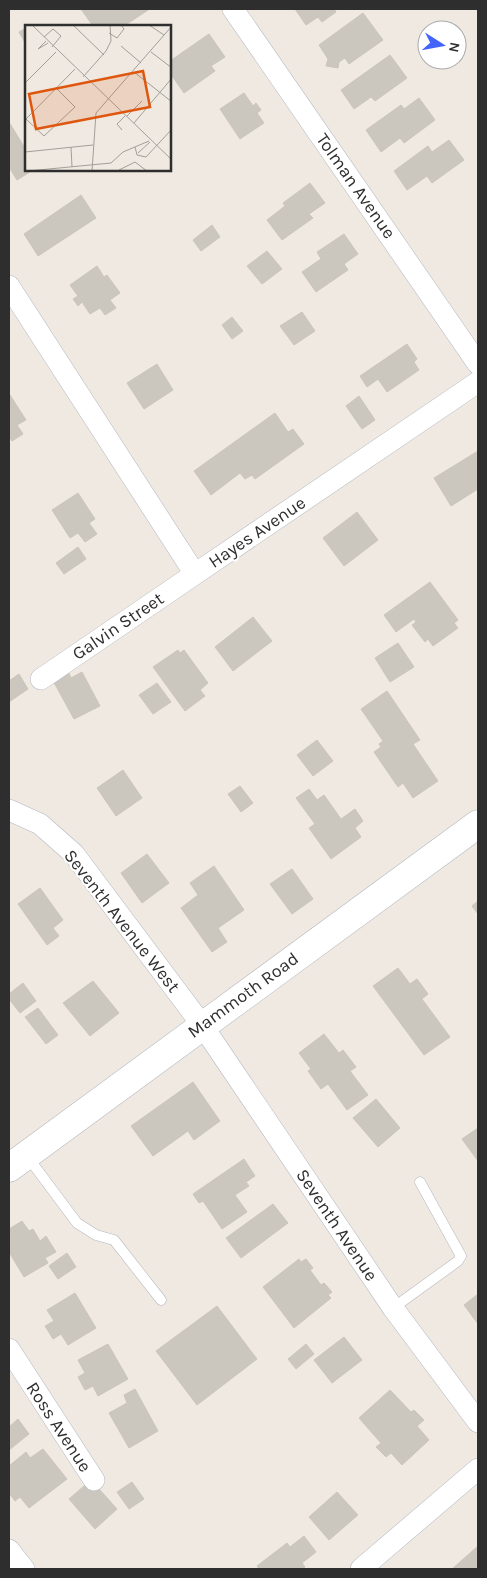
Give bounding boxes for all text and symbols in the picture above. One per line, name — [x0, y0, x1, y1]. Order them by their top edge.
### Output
north arrow — [417, 20, 467, 70]
inset map — [25, 25, 171, 171]
text: N — [445, 41, 464, 54]
street label: Tolman Avenue — [312, 129, 400, 243]
street label: Hayes Avenue — [204, 491, 310, 573]
street label: Galvin Street — [68, 587, 168, 665]
street label: Seventh Avenue West — [59, 845, 185, 997]
street label: Mammoth Road — [183, 947, 303, 1043]
street label: Seventh Avenue — [291, 1165, 383, 1285]
street label: Ross Avenue — [22, 1378, 96, 1476]

